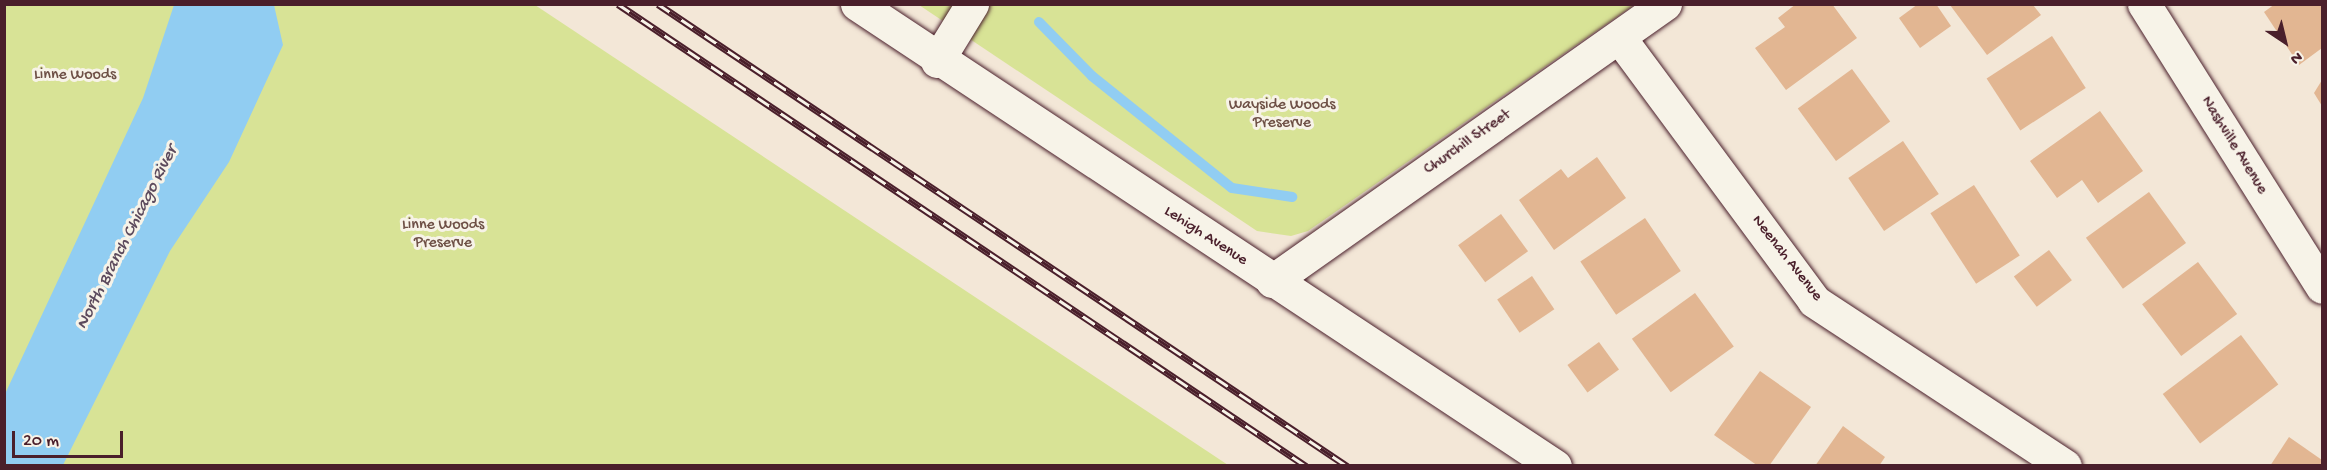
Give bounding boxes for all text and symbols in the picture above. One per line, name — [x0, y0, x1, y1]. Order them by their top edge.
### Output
north arrow — [2255, 12, 2315, 72]
text: N — [2286, 46, 2305, 68]
park label: Linne Woods — [34, 66, 116, 86]
street label: Nashville Avenue — [2195, 94, 2271, 198]
park label: Wayside Woods Preserve — [1229, 96, 1335, 134]
street label: Churchill Street — [1421, 106, 1515, 180]
water label: North Branch Chicago River — [72, 143, 184, 333]
street label: Lehigh Avenue — [1160, 203, 1250, 271]
street label: Neenah Avenue — [1746, 212, 1826, 306]
park label: Linne Woods Preserve — [402, 216, 484, 254]
scale bar — [15, 419, 126, 457]
text: 20 m — [23, 431, 59, 452]

